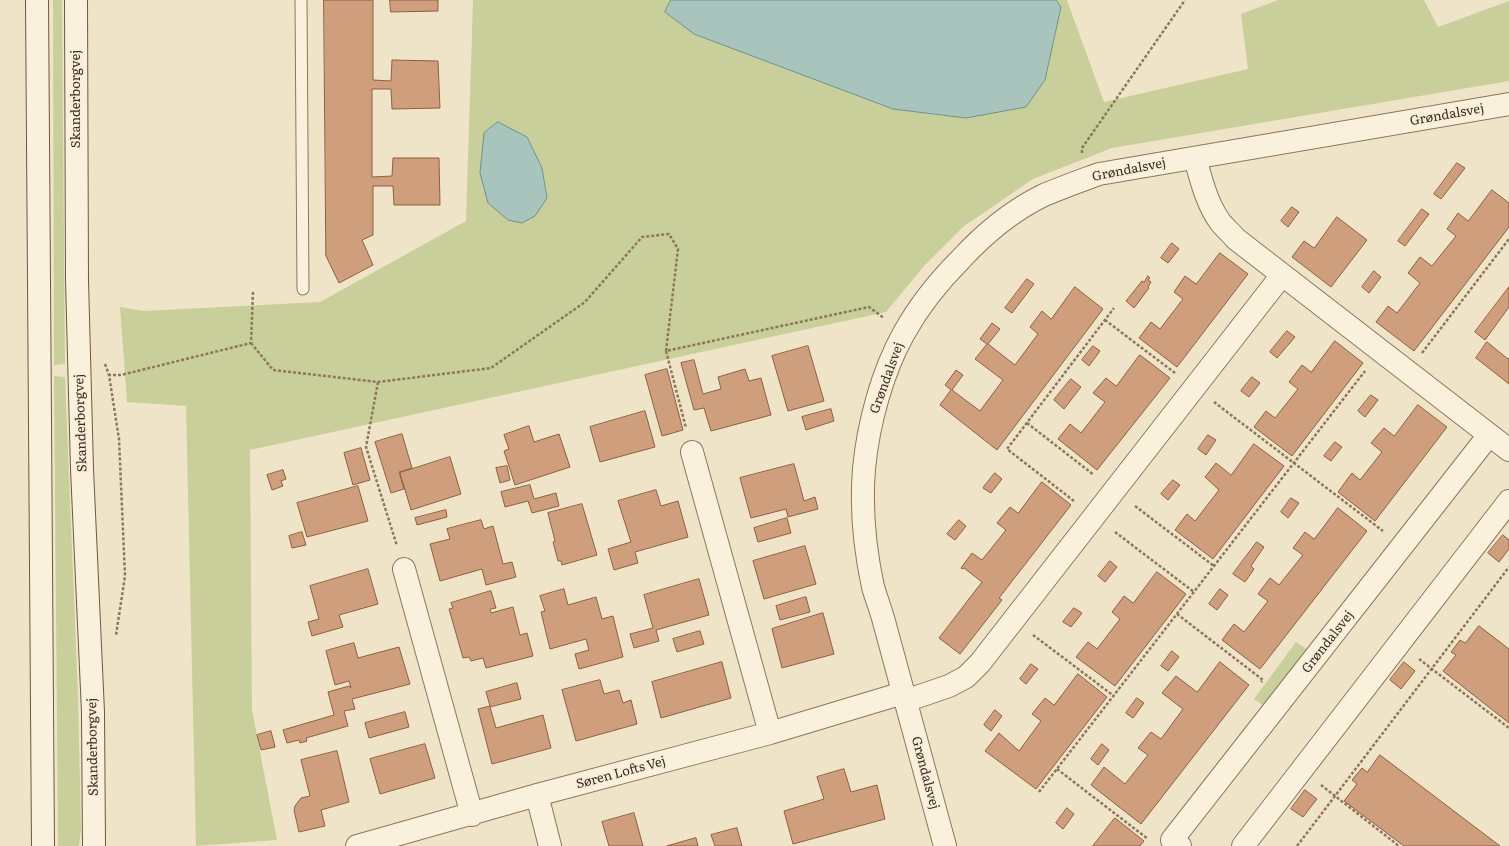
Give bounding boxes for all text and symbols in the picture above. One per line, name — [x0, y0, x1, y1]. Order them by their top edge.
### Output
street label: Skanderborgvej — [68, 50, 84, 148]
street label: Grøndalsvej — [1409, 101, 1485, 129]
street label: Grøndalsvej — [1091, 155, 1167, 185]
street label: Grøndalsvej — [867, 340, 907, 416]
street label: Skanderborgvej — [71, 374, 91, 472]
street label: Grøndalsvej — [1299, 608, 1357, 676]
street label: Skanderborgvej — [84, 698, 102, 796]
street label: Grøndalsvej — [908, 735, 942, 811]
street label: Søren Lofts Vej — [574, 754, 668, 792]

